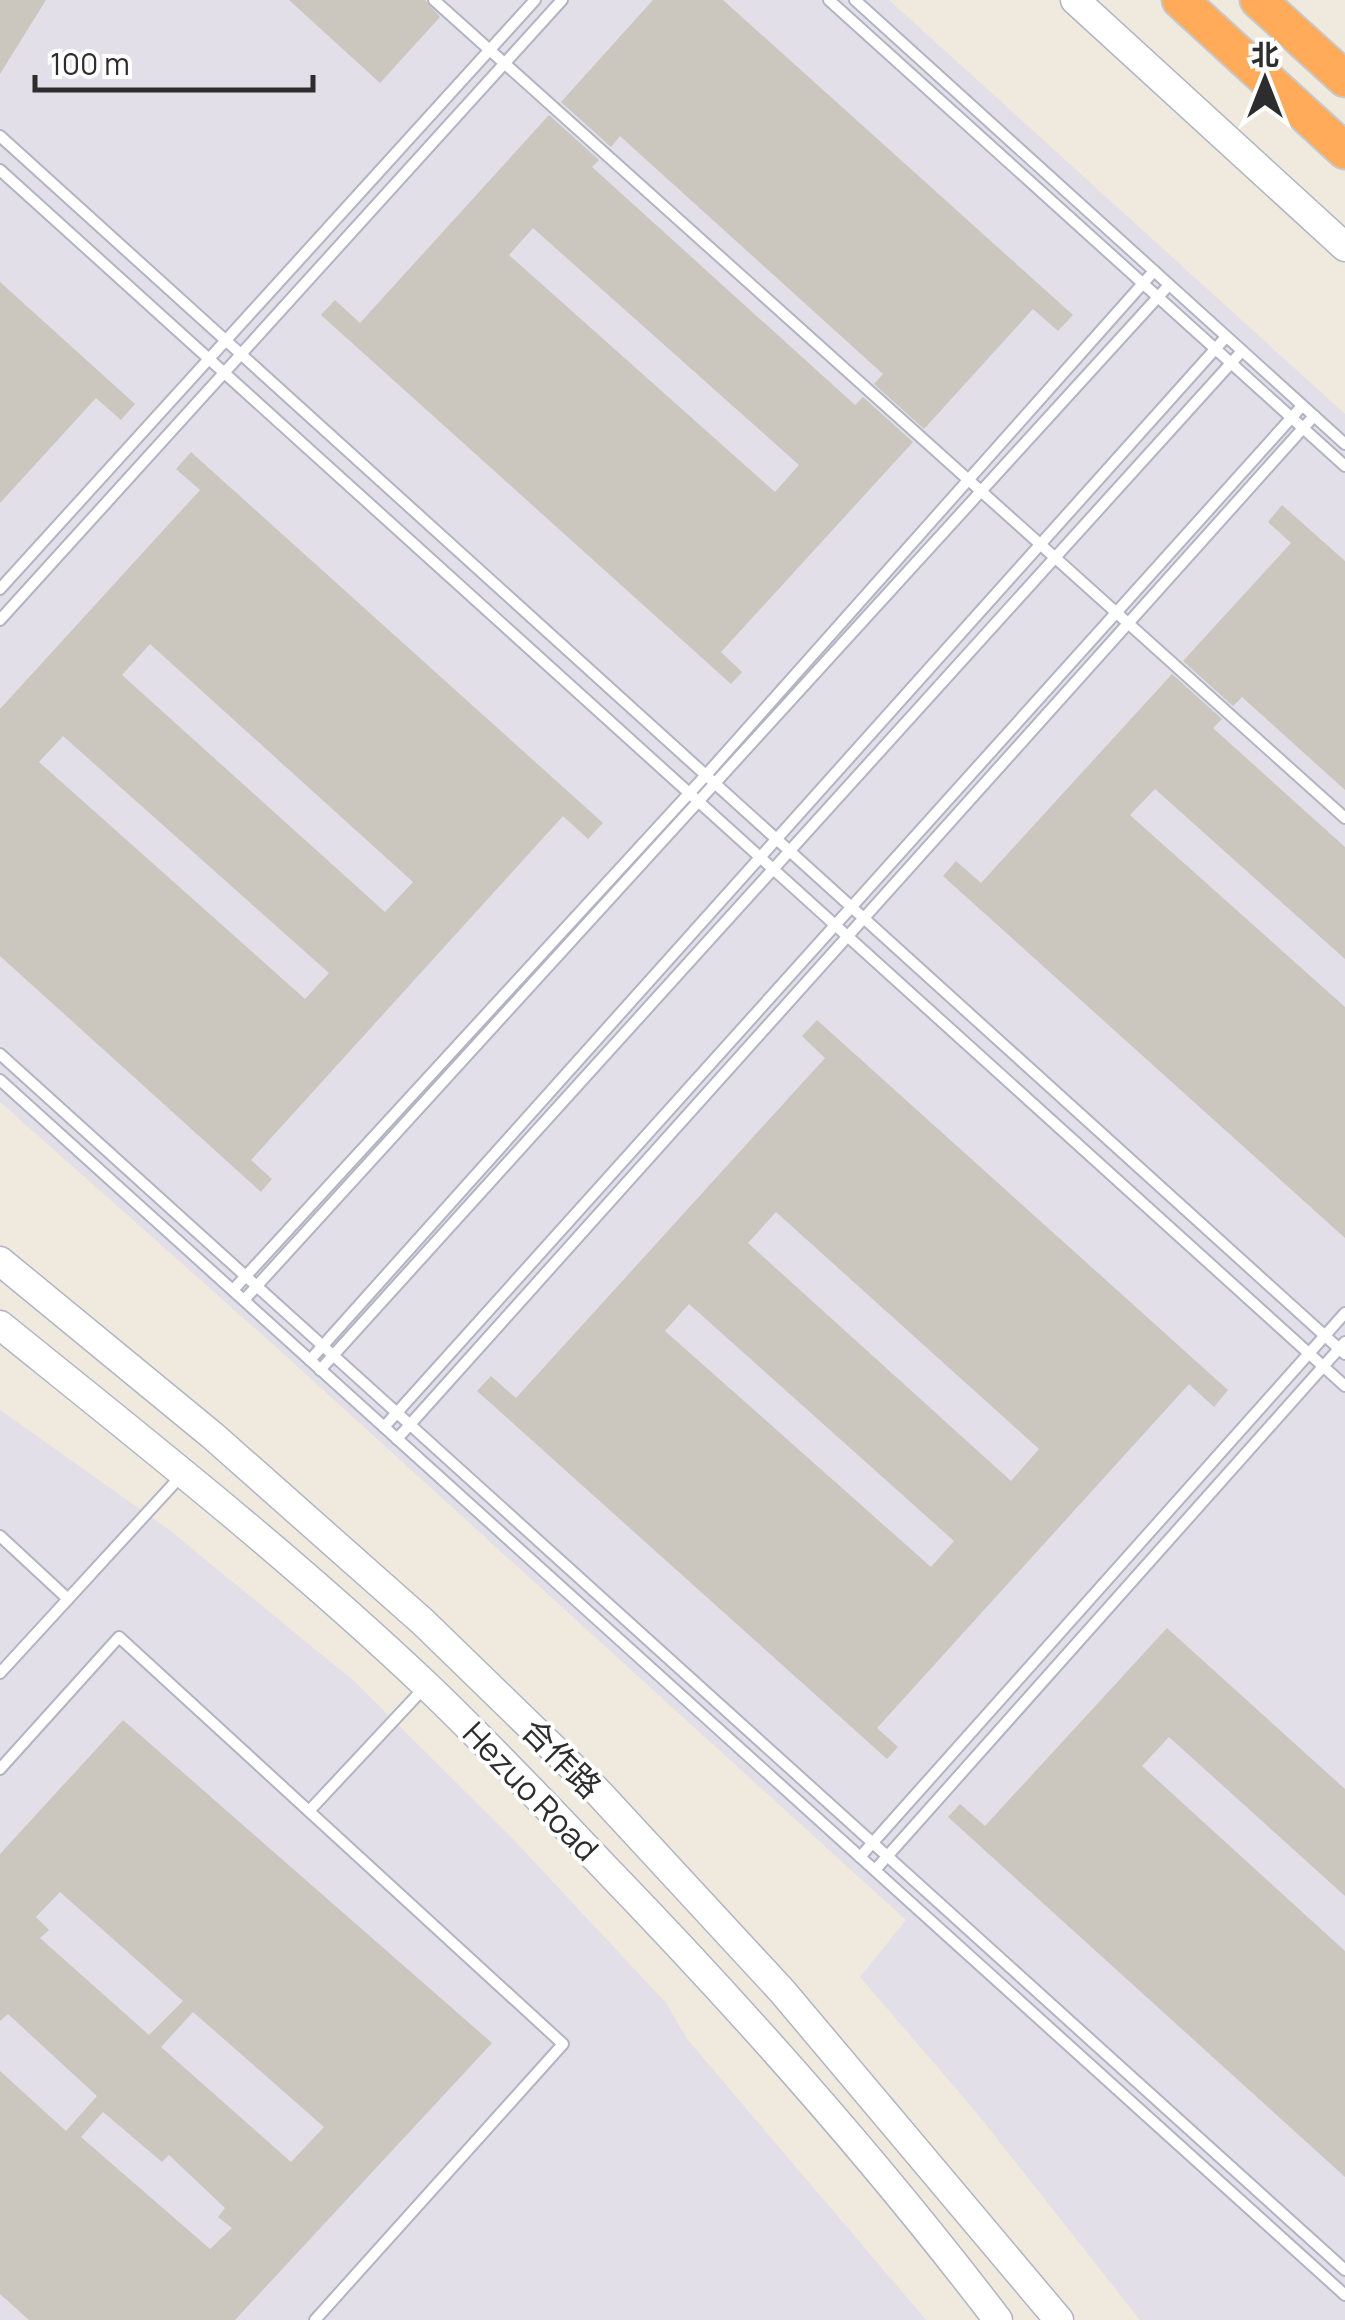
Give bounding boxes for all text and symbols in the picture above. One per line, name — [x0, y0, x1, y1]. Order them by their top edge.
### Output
scale bar — [35, 30, 312, 92]
north arrow — [1215, 30, 1315, 130]
text: 北 — [1251, 35, 1279, 73]
text: 100 m — [50, 43, 130, 84]
street label: 合作路 — [512, 1708, 612, 1808]
street label: Hezuo Road — [453, 1712, 609, 1870]

